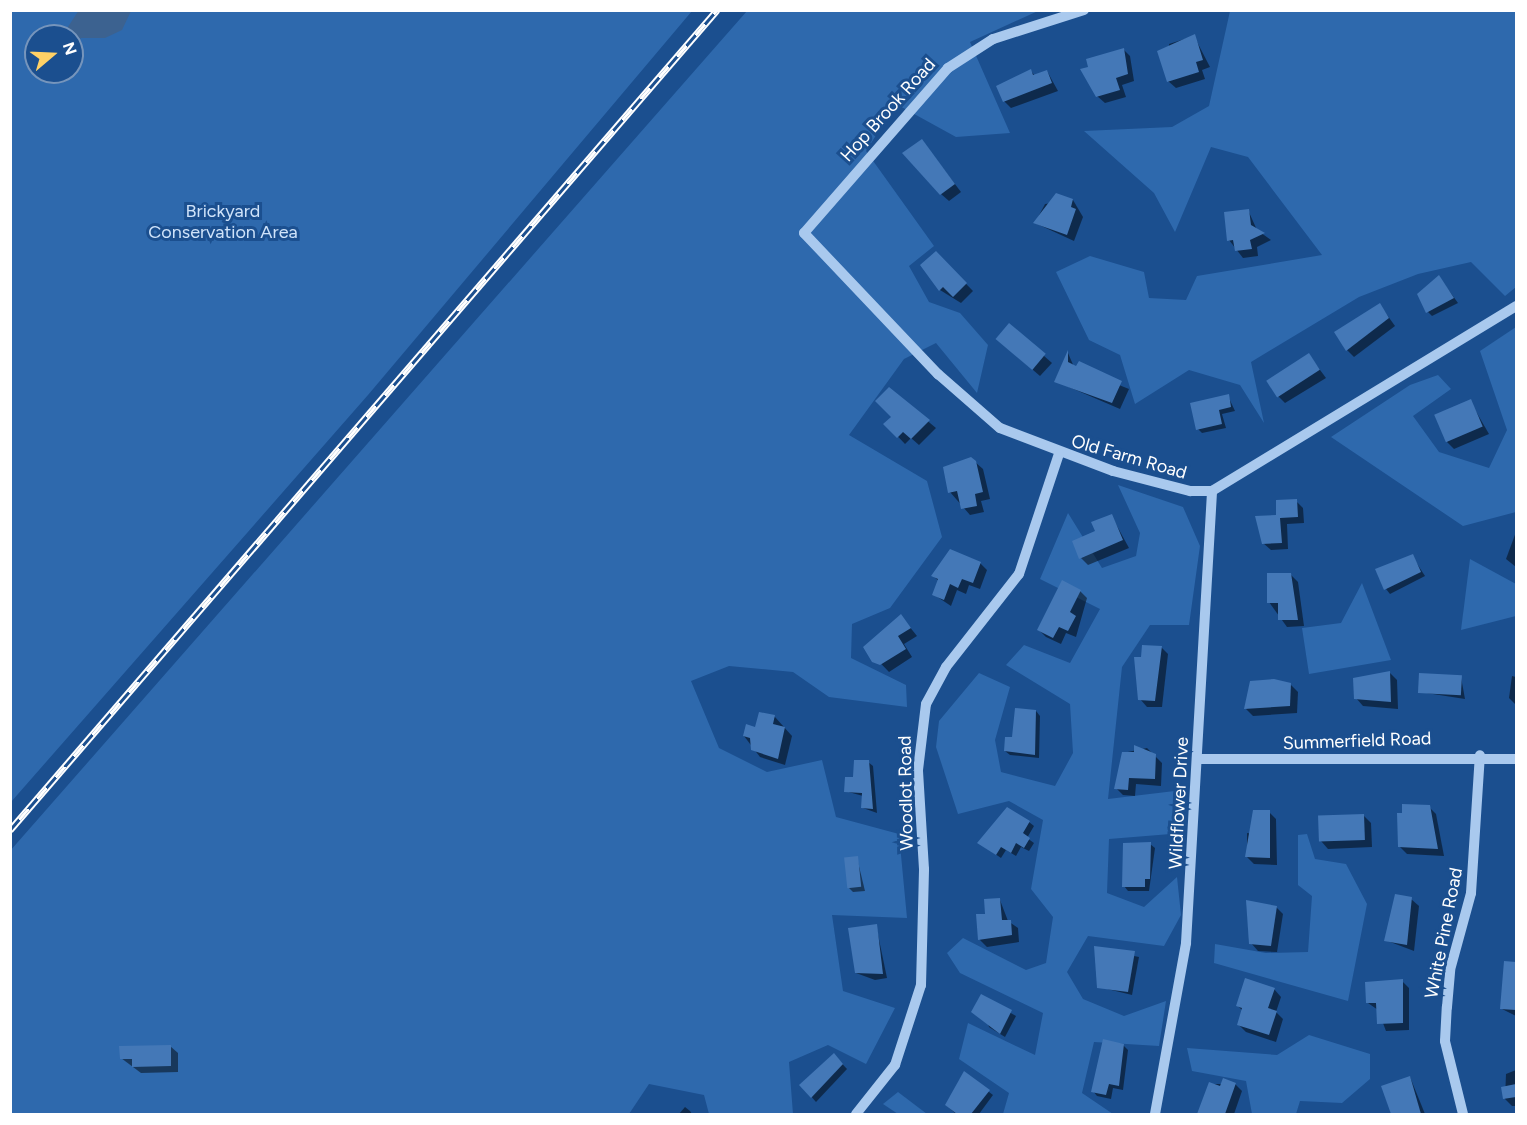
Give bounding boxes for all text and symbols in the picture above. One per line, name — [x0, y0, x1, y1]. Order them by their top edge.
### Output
north arrow — [24, 24, 84, 84]
text: N — [59, 40, 81, 58]
street label: Hop Brook Road — [836, 54, 940, 166]
park label: Brickyard Conservation Area — [148, 201, 298, 244]
street label: Old Farm Road — [1069, 430, 1189, 484]
street label: Summerfield Road — [1282, 728, 1432, 754]
street label: Woodlot Road — [894, 735, 918, 851]
street label: Wildflower Drive — [1165, 736, 1193, 870]
street label: White Pine Road — [1421, 866, 1467, 1000]

